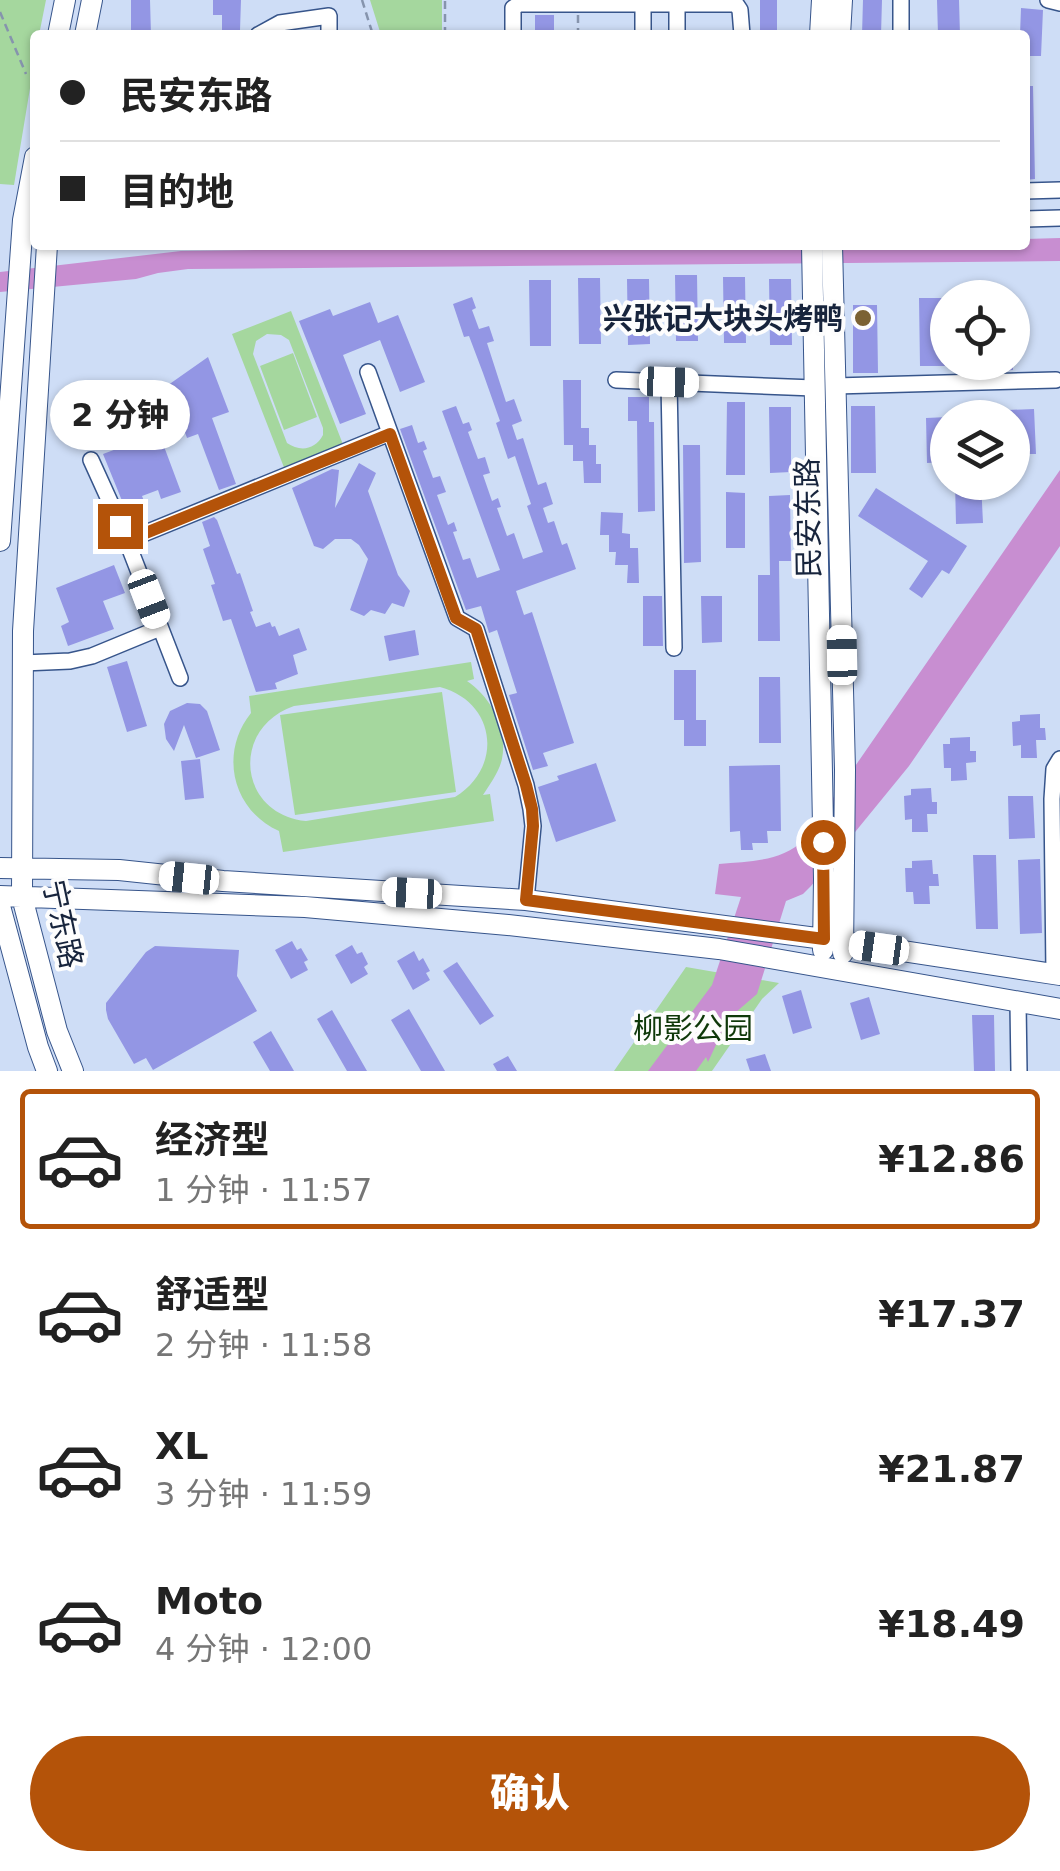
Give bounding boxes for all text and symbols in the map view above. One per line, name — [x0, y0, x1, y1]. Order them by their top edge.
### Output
text: 民安东路 — [120, 74, 272, 118]
text: 目的地 — [120, 170, 234, 214]
map controls — [930, 280, 1030, 500]
button: locate — [930, 280, 1030, 380]
place label: 兴张记大块头烤鸭 — [603, 301, 843, 336]
marker: 兴张记大块头烤鸭 — [852, 307, 874, 329]
car — [638, 366, 700, 398]
callout: 2 分钟 — [50, 381, 190, 451]
text: 2 分钟 — [71, 396, 169, 434]
button: layers — [930, 400, 1030, 500]
street label: 民安东路 — [789, 458, 827, 578]
route end — [98, 504, 143, 549]
car — [124, 566, 174, 632]
car — [826, 625, 858, 685]
route start — [801, 820, 846, 865]
car — [158, 860, 220, 896]
street label: 宁东路 — [37, 876, 89, 972]
car — [381, 876, 443, 910]
car — [847, 929, 911, 967]
park label: 柳影公园 — [633, 1011, 753, 1046]
icon: car — [35, 1114, 125, 1204]
text: 经济型 — [155, 1118, 269, 1162]
text: ¥12.86 — [878, 1137, 1025, 1181]
text: 1 分钟 · 11:57 — [155, 1171, 372, 1209]
icon: car — [35, 1269, 125, 1359]
text: 舒适型 — [155, 1273, 269, 1317]
text: ¥17.37 — [878, 1292, 1025, 1336]
text: 2 分钟 · 11:58 — [155, 1326, 372, 1364]
icon: car — [35, 1424, 125, 1514]
text: XL — [155, 1424, 209, 1468]
text: ¥21.87 — [878, 1447, 1025, 1491]
text: 3 分钟 · 11:59 — [155, 1475, 372, 1513]
icon: car — [35, 1579, 125, 1669]
text: Moto — [155, 1579, 263, 1623]
text: ¥18.49 — [878, 1602, 1025, 1646]
text: 4 分钟 · 12:00 — [155, 1630, 372, 1668]
button: 确认 — [30, 1736, 1030, 1851]

